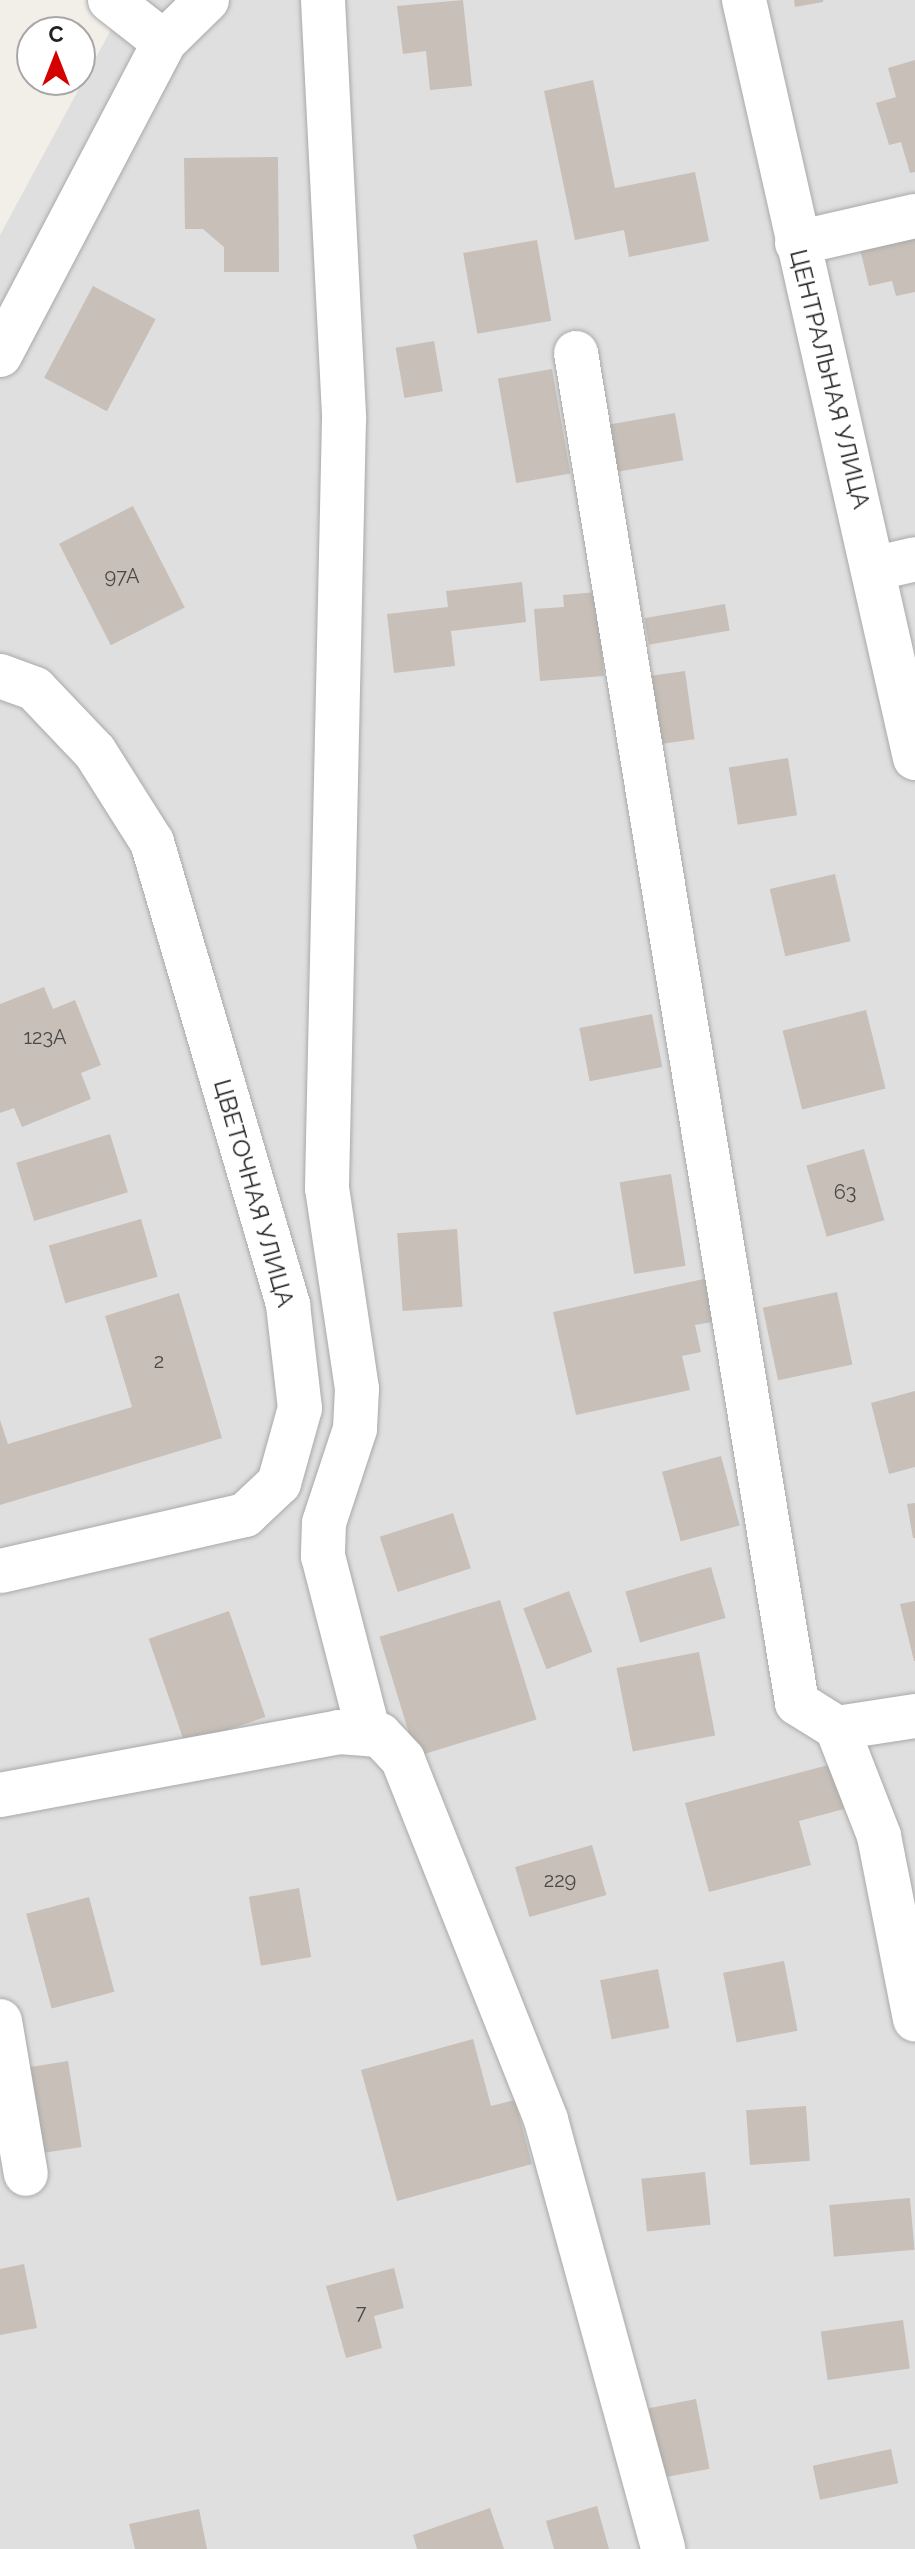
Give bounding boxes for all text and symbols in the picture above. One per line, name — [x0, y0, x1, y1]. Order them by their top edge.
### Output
north arrow — [16, 16, 96, 96]
text: С — [48, 21, 64, 47]
street label: ЦЕНТРАЛЬНАЯ УЛИЦА — [784, 246, 876, 512]
house number: 97А — [105, 564, 139, 588]
house number: 123А — [23, 1025, 67, 1049]
street label: ЦВЕТОЧНАЯ УЛИЦА — [208, 1076, 300, 1310]
house number: 63 — [834, 1180, 856, 1204]
house number: 2 — [154, 1349, 164, 1373]
house number: 229 — [544, 1868, 576, 1892]
house number: 7 — [356, 2300, 366, 2324]

